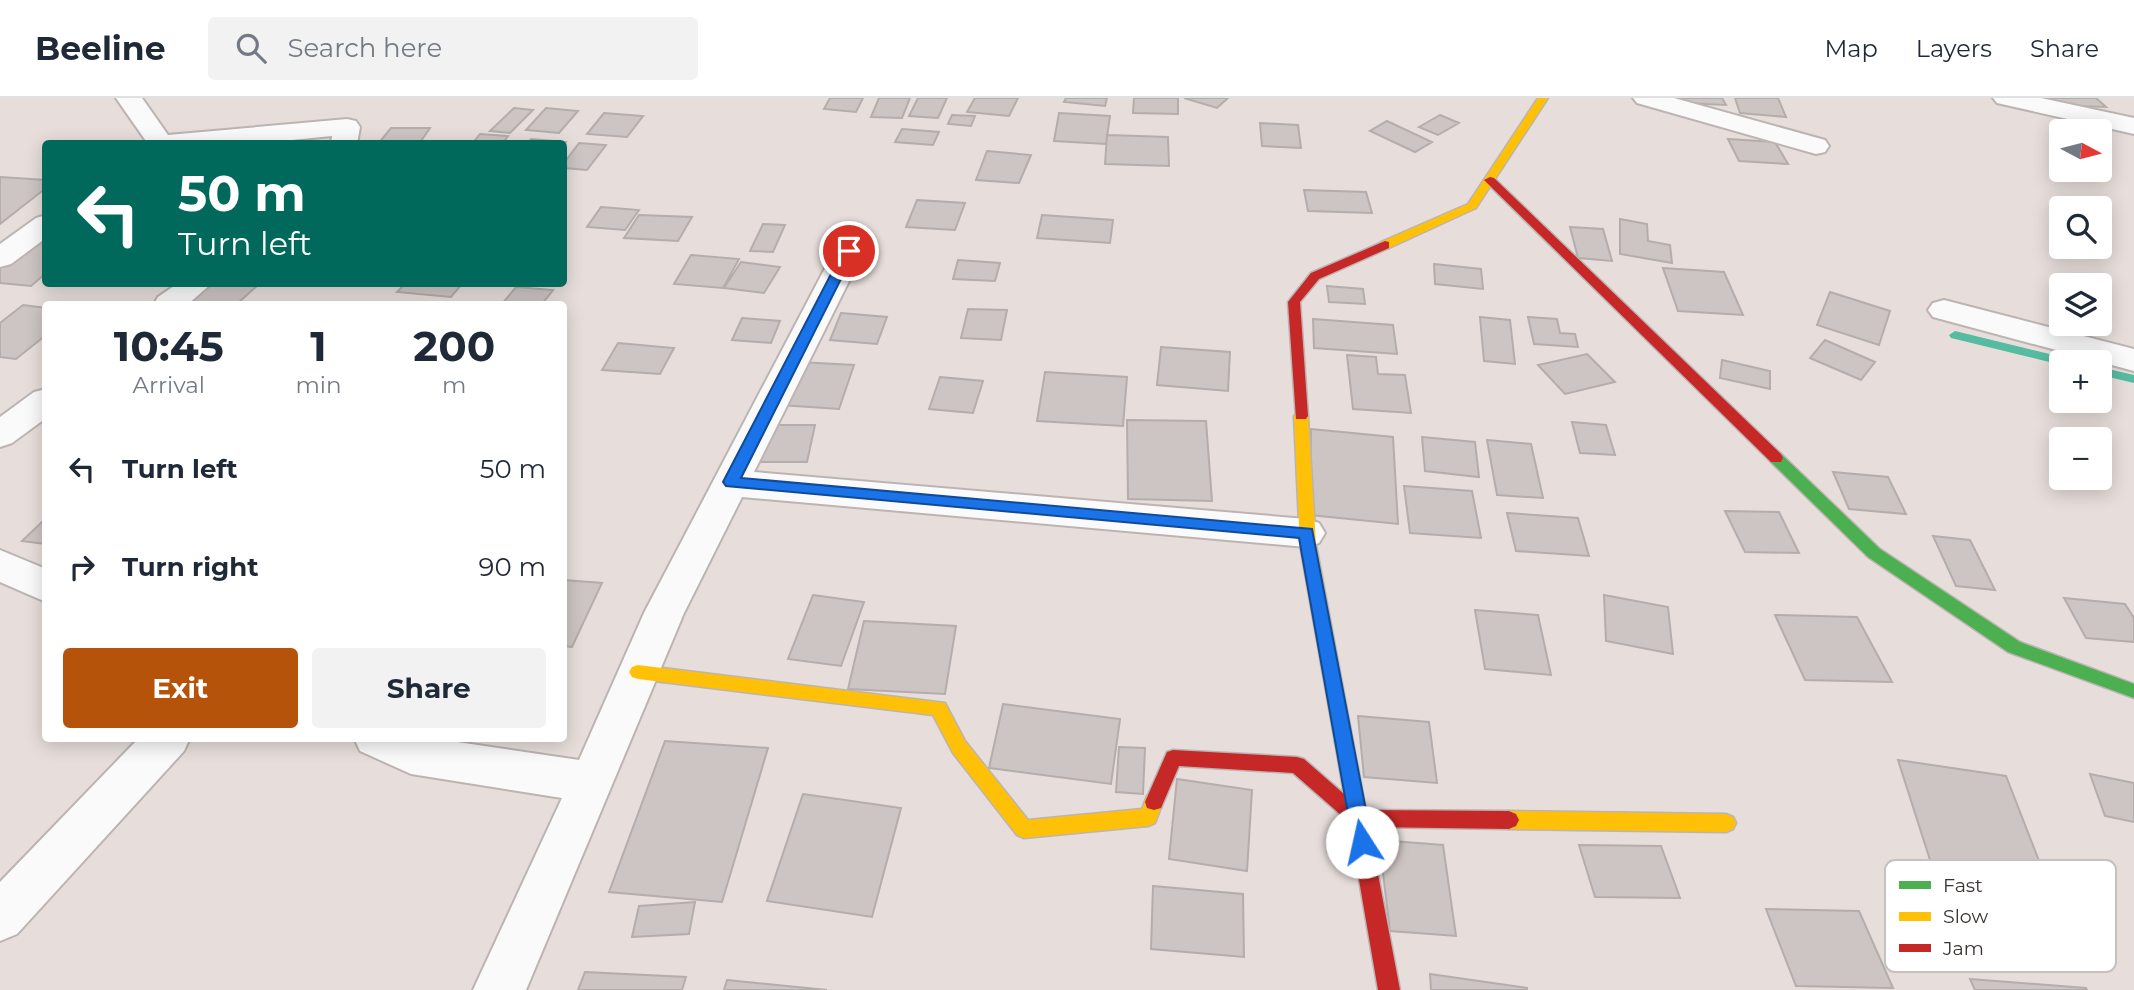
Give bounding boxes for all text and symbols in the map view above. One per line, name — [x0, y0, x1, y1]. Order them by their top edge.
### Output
search box — [208, 17, 698, 80]
text: Beeline — [35, 28, 166, 68]
icon: search — [232, 29, 270, 67]
text: Search here — [288, 32, 442, 64]
text: Map — [1824, 34, 1878, 63]
text: Layers — [1916, 34, 1992, 63]
text: Share — [2030, 34, 2099, 63]
north arrow — [2049, 119, 2112, 182]
map controls — [2049, 119, 2112, 490]
text: 50 m — [178, 164, 306, 223]
icon: left — [63, 168, 154, 259]
button: search — [2049, 196, 2112, 259]
pin — [819, 221, 879, 281]
text: Turn left — [178, 224, 312, 263]
icon: arrive — [830, 232, 868, 270]
button: layers — [2049, 273, 2112, 336]
text: 10:45 — [114, 320, 224, 372]
text: 1 — [310, 320, 327, 372]
text: 200 — [413, 320, 495, 372]
button: + — [2049, 350, 2112, 413]
text: Arrival — [132, 371, 205, 399]
text: min — [295, 371, 342, 399]
text: m — [442, 371, 466, 399]
button: − — [2049, 427, 2112, 490]
icon: left — [63, 450, 101, 488]
text: Turn left — [122, 453, 238, 485]
text: 50 m — [480, 453, 546, 485]
icon: right — [63, 548, 101, 586]
text: Turn right — [122, 551, 258, 583]
text: 90 m — [479, 551, 546, 583]
button: Exit — [63, 648, 298, 728]
button: Share — [312, 648, 546, 728]
position arrow — [1325, 805, 1399, 879]
legend — [1885, 860, 2116, 972]
text: Fast — [1943, 874, 1983, 897]
text: Slow — [1943, 905, 1988, 928]
text: Jam — [1942, 937, 1984, 960]

